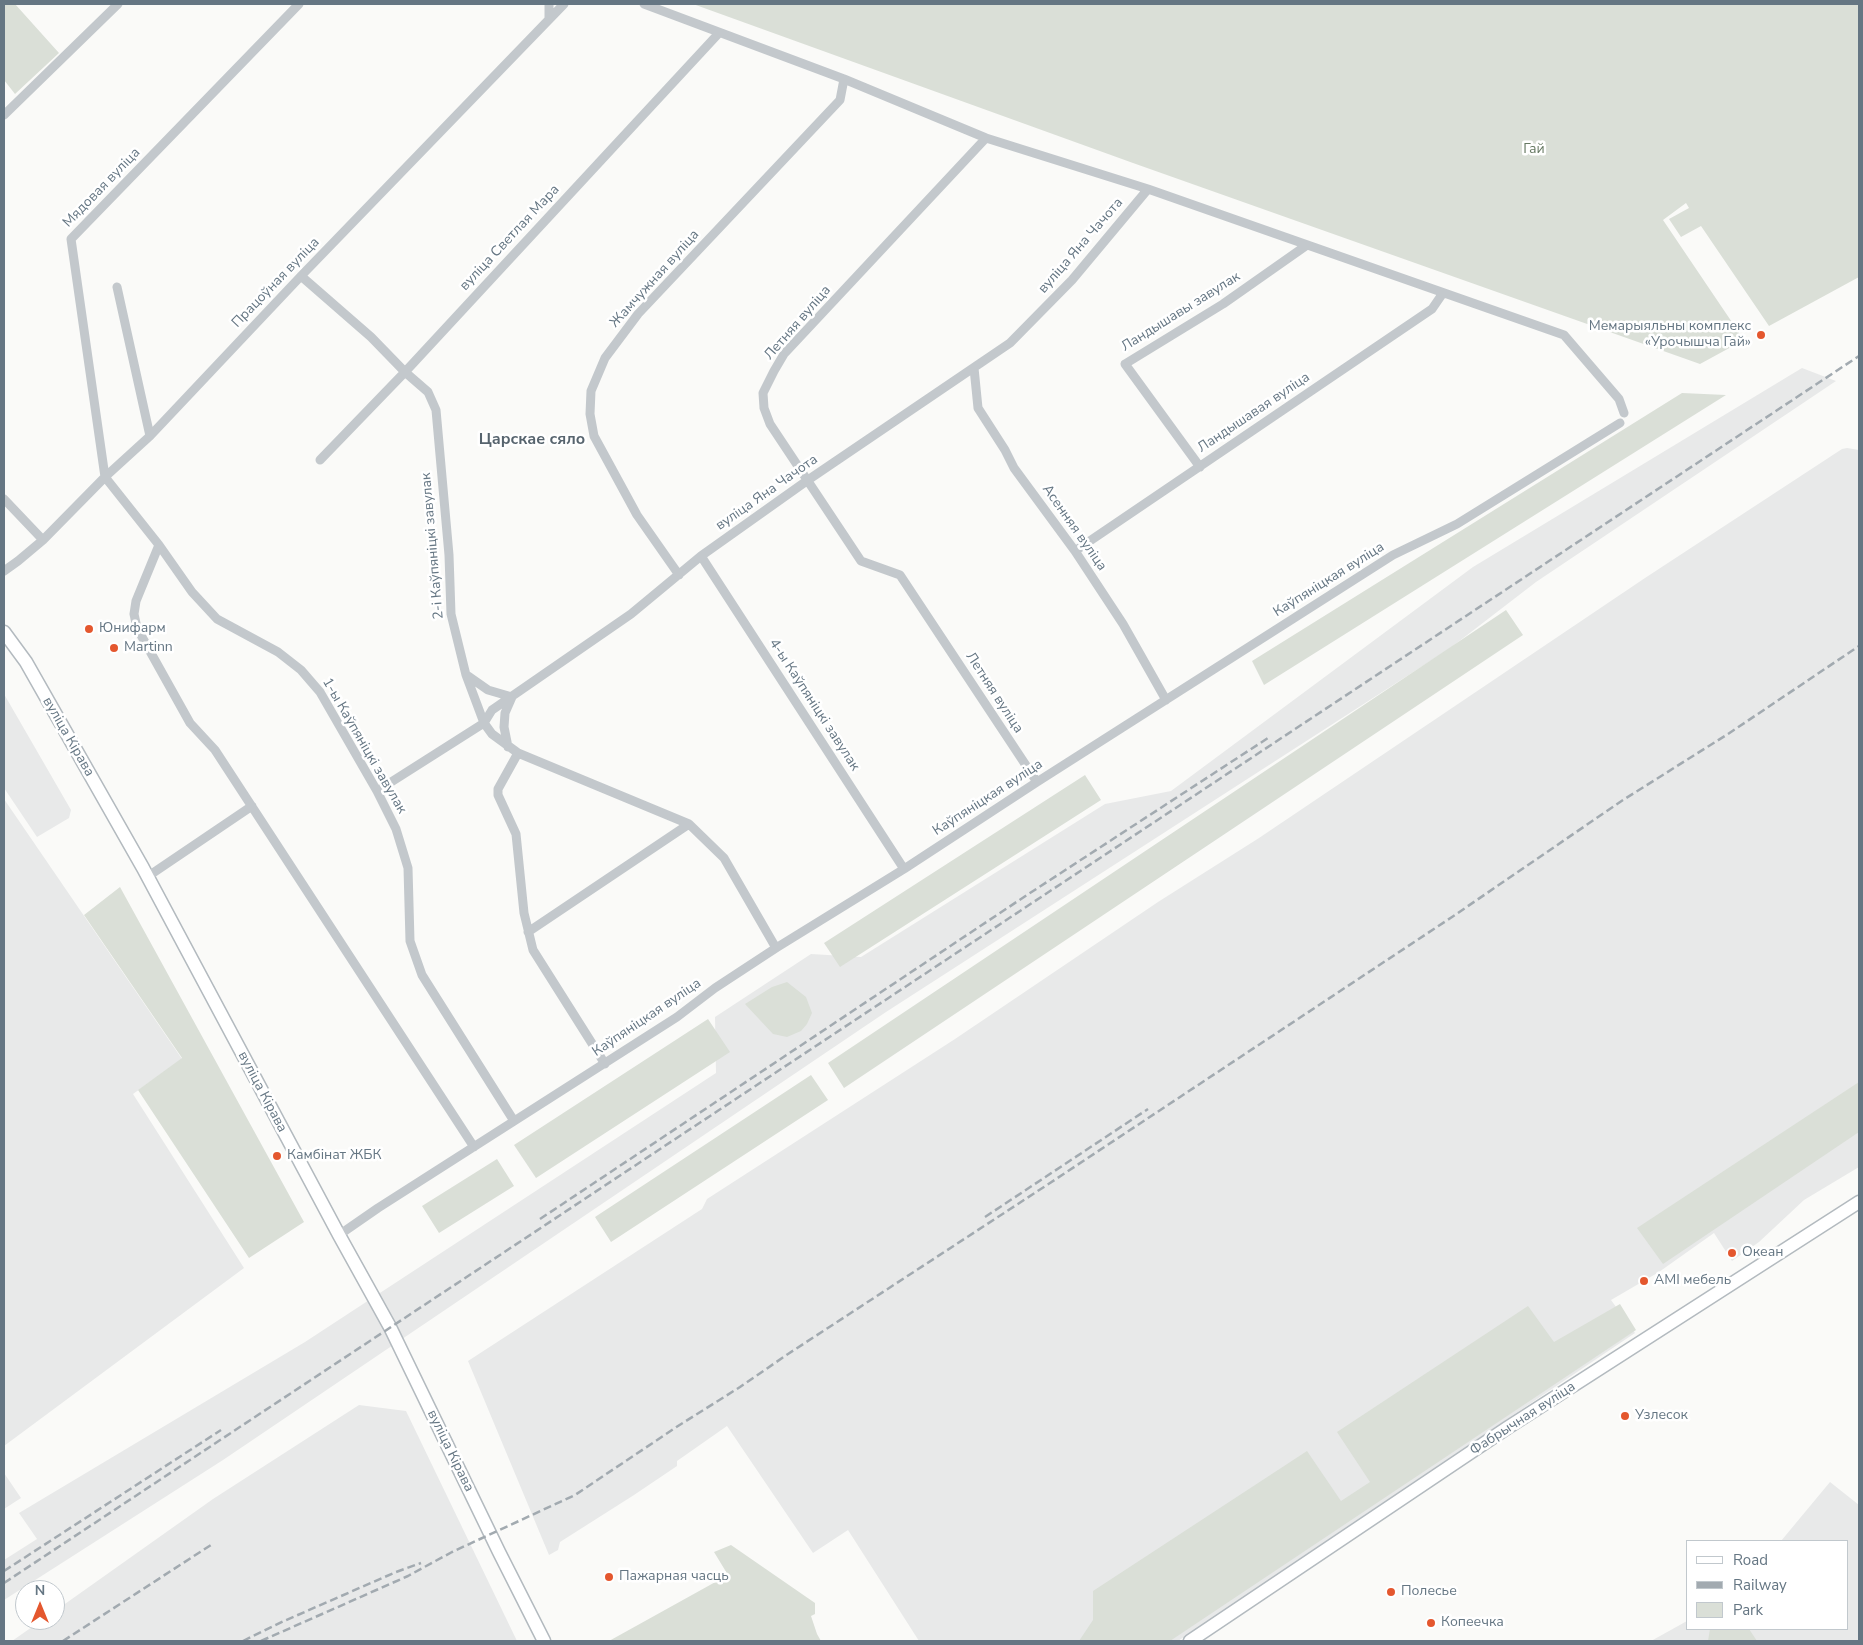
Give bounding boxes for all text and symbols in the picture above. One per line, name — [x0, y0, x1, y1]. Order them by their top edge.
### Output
park label: Гай — [1523, 142, 1545, 158]
street label: Мядовая вуліца — [60, 145, 144, 231]
street label: вуліца Светлая Мара — [457, 182, 563, 294]
street label: вуліца Яна Чачота — [1035, 195, 1127, 297]
street label: Жамчужная вуліца — [607, 227, 703, 331]
street label: Працоўная вуліца — [229, 234, 323, 332]
street label: Ландышавы завулак — [1119, 269, 1243, 355]
street label: Летняя вуліца — [761, 282, 835, 364]
place label: Мемарыяльны комплекс «Урочышча Гай» — [1589, 319, 1751, 352]
marker: Мемарыяльны комплекс «Урочышча Гай» — [1755, 329, 1767, 341]
street label: Ландышавая вуліца — [1195, 369, 1313, 457]
district label: Царскае сяло — [479, 430, 585, 450]
street label: вуліца Яна Чачота — [713, 452, 821, 534]
street label: 2-і Каўпяніцкі завулак — [418, 472, 448, 620]
street label: Асенняя вуліца — [1038, 482, 1110, 574]
street label: Каўпяніцкая вуліца — [1270, 539, 1388, 621]
place label: Юнифарм — [99, 621, 166, 637]
marker: Юнифарм — [83, 623, 95, 635]
street label: 4-ы Каўпяніцкі завулак — [765, 636, 863, 774]
place label: Martinn — [124, 640, 173, 656]
marker: Martinn — [108, 642, 120, 654]
street label: Летняя вуліца — [962, 649, 1026, 737]
street label: 1-ы Каўпяніцкі завулак — [318, 675, 410, 817]
street label: вуліца Кірава — [38, 694, 98, 780]
street label: Каўпяніцкая вуліца — [930, 756, 1046, 840]
street label: Каўпяніцкая вуліца — [589, 975, 705, 1061]
street label: вуліца Кірава — [234, 1049, 290, 1135]
place label: Камбінат ЖБК — [287, 1148, 381, 1164]
marker: Камбінат ЖБК — [271, 1150, 283, 1162]
place label: Океан — [1742, 1245, 1783, 1261]
marker: Океан — [1726, 1247, 1738, 1259]
place label: AMI мебель — [1654, 1273, 1731, 1289]
marker: AMI мебель — [1638, 1275, 1650, 1287]
street label: Фабрычная вуліца — [1467, 1379, 1579, 1459]
street label: вуліца Кірава — [423, 1407, 477, 1495]
place label: Узлесок — [1635, 1408, 1688, 1424]
marker: Узлесок — [1619, 1410, 1631, 1422]
legend — [1686, 1540, 1848, 1630]
text: Road — [1733, 1550, 1768, 1570]
place label: Пажарная часць — [619, 1569, 729, 1585]
marker: Пажарная часць — [603, 1571, 615, 1583]
text: Railway — [1733, 1575, 1787, 1595]
north arrow — [15, 1580, 65, 1630]
text: N — [35, 1581, 45, 1600]
place label: Полесье — [1401, 1584, 1457, 1600]
marker: Полесье — [1385, 1586, 1397, 1598]
text: Park — [1733, 1600, 1763, 1620]
place label: Копеечка — [1441, 1615, 1504, 1631]
marker: Копеечка — [1425, 1617, 1437, 1629]

